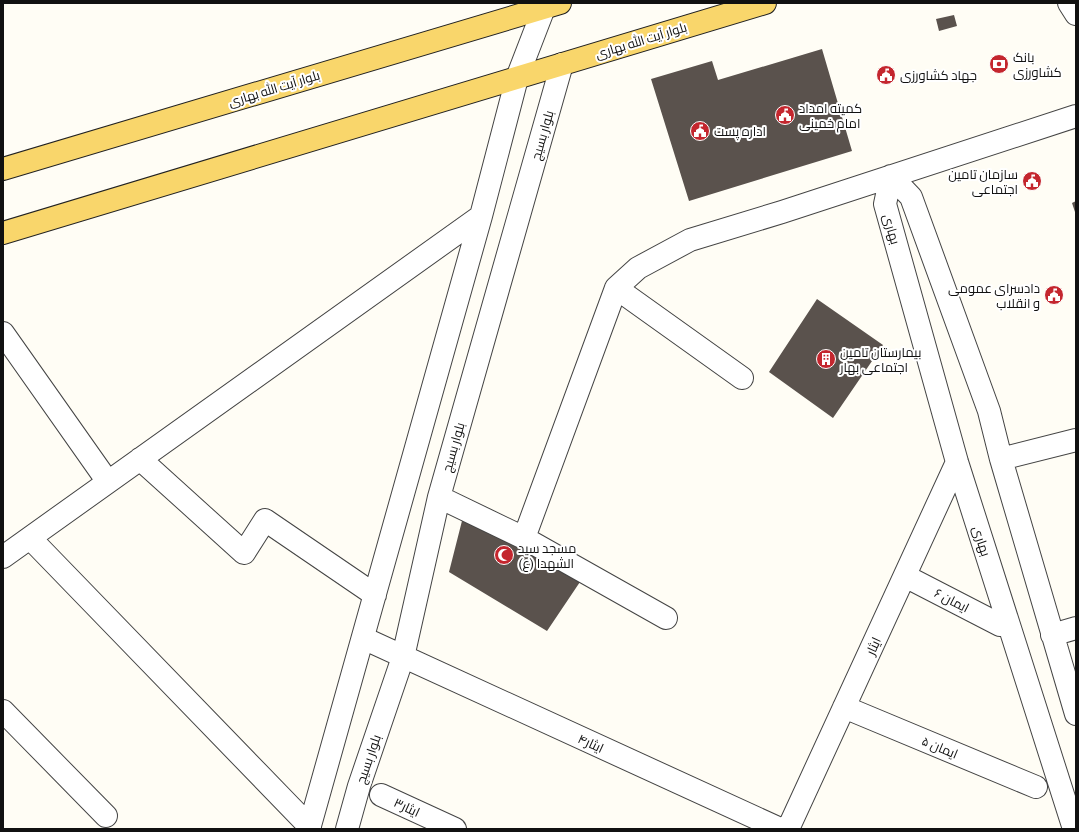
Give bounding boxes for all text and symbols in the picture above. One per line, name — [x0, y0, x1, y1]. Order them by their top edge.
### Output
street label: بلوار آیت الله بهاری — [593, 18, 689, 62]
place label: بانک کشاورزی — [1013, 50, 1062, 80]
bank icon: بانک کشاورزی — [988, 53, 1010, 75]
public building icon: جهاد کشاورزی — [875, 64, 897, 86]
street label: بلوار آیت الله بهاری — [226, 66, 322, 110]
place label: جهاد کشاورزی — [900, 68, 977, 83]
place label: کمیته امداد امام خمینی — [799, 101, 862, 133]
public building icon: کمیته امداد امام خمینی — [774, 104, 796, 126]
street label: بلوار بسیج — [528, 109, 558, 162]
public building icon: اداره پست — [689, 120, 711, 142]
place label: اداره پست — [714, 124, 766, 141]
place label: سازمان تامین اجتماعی — [948, 167, 1018, 197]
public building icon: سازمان تامین اجتماعی — [1021, 170, 1043, 192]
street label: بهاری — [880, 212, 903, 246]
place label: دادسرای عمومی و انقلاب — [948, 281, 1040, 311]
public building icon: دادسرای عمومی و انقلاب — [1043, 284, 1065, 306]
place label: بیمارستان تامین اجتماعی بهار — [839, 345, 921, 375]
building icon: بیمارستان تامین اجتماعی بهار — [815, 348, 837, 370]
street label: بلوار بسیج — [439, 421, 469, 474]
street label: بهاری — [970, 524, 993, 558]
place label: مسجد سید الشهدا (ع) — [518, 541, 576, 572]
mosque icon: مسجد سید الشهدا (ع) — [493, 544, 515, 566]
street label: ایمان ۶ — [932, 585, 972, 616]
street label: ایثار — [862, 635, 884, 658]
street label: ایثار۴ — [576, 731, 606, 756]
street label: بلوار بسیج — [353, 733, 385, 786]
street label: ایمان ۵ — [919, 733, 960, 762]
street label: ایثار۳ — [391, 795, 422, 820]

